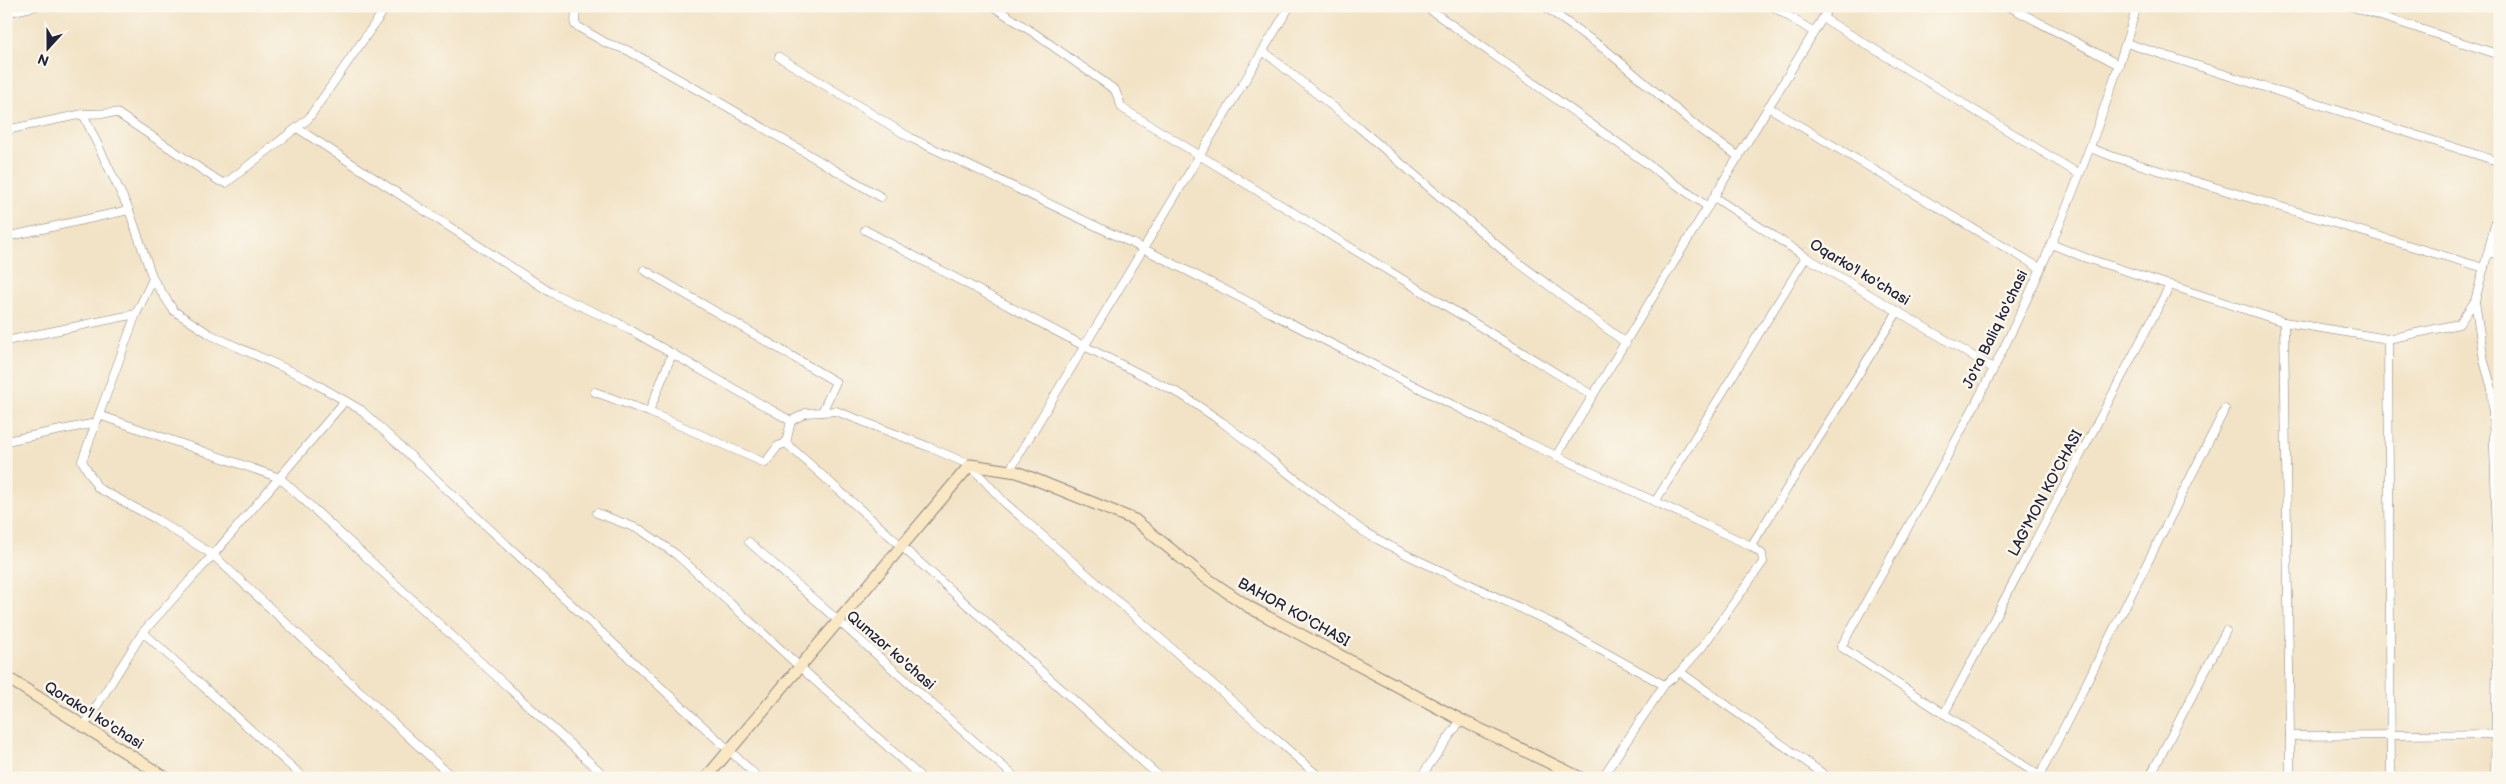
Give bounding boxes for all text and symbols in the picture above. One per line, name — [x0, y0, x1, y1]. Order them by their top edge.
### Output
north arrow — [22, 22, 72, 72]
text: N — [36, 50, 51, 69]
street label: Oqarko'l ko'chasi — [1806, 235, 1913, 310]
street label: Jo'ra Baliq ko'chasi — [1959, 267, 2032, 392]
street label: LAG'MON KO'CHASI — [2004, 426, 2087, 560]
street label: BAHOR KO'CHASI — [1234, 574, 1353, 651]
street label: Qumzor ko'chasi — [842, 607, 939, 694]
street label: Qorako'l ko'chasi — [41, 677, 147, 754]

